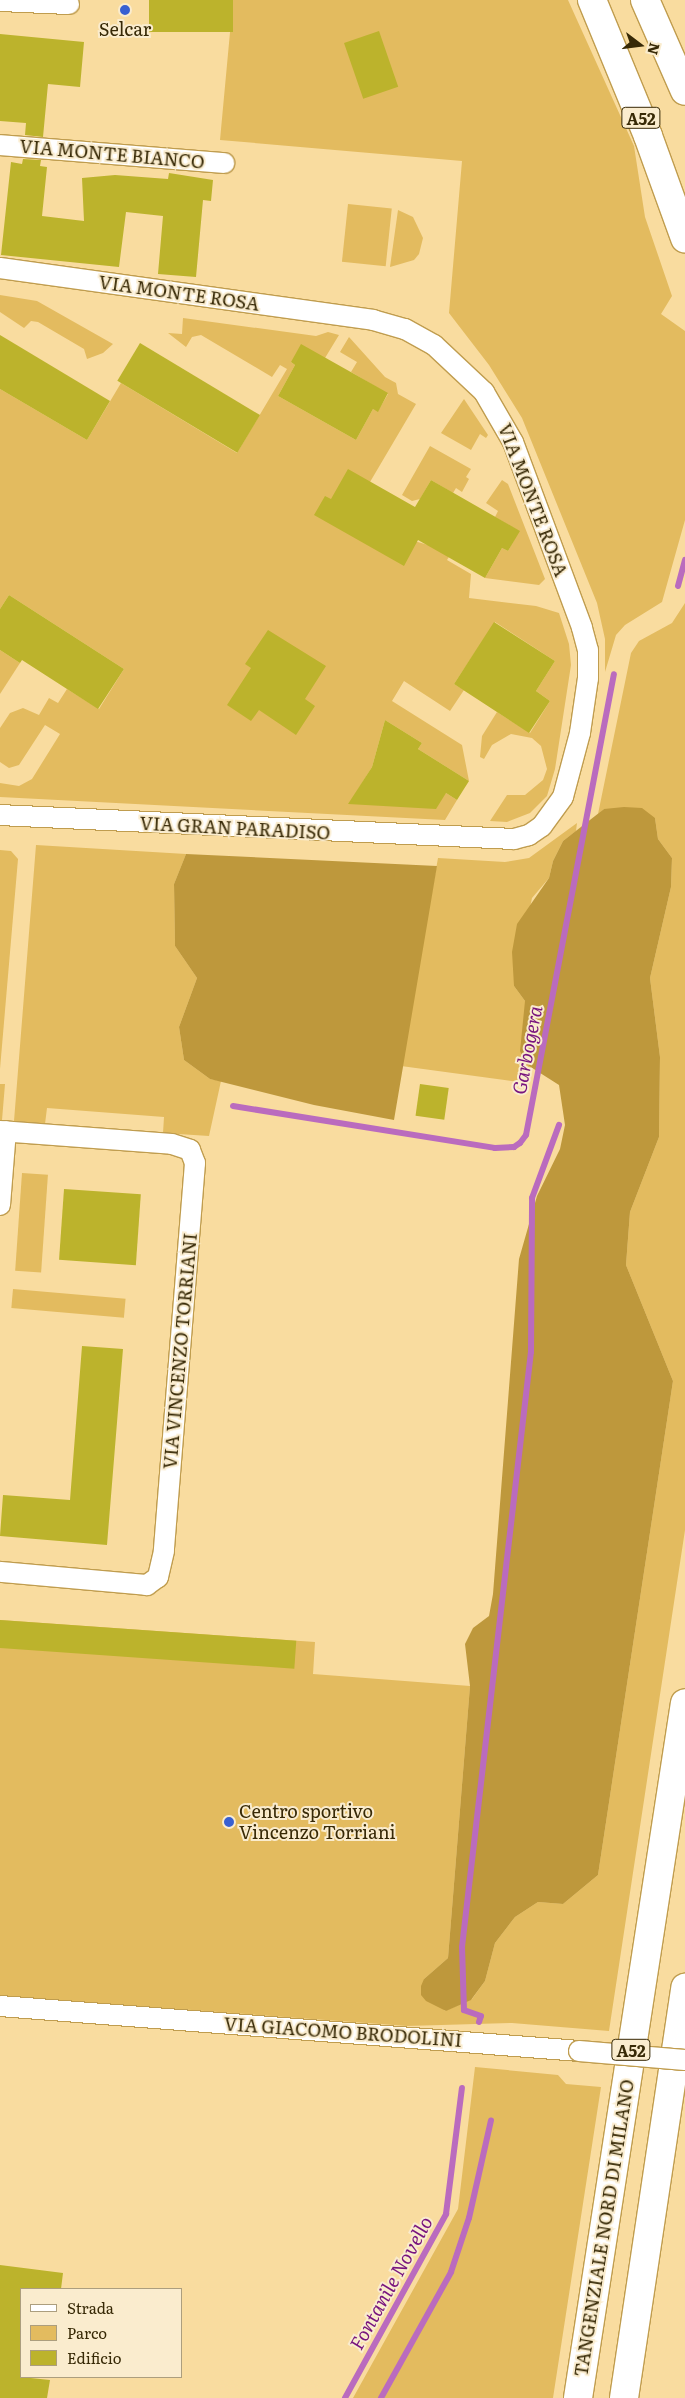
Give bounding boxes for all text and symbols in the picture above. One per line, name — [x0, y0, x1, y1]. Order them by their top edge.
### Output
marker: Selcar — [119, 4, 131, 16]
place label: Selcar — [99, 18, 151, 40]
north arrow — [615, 20, 665, 70]
text: N — [643, 41, 666, 57]
road number: A52 — [621, 105, 661, 132]
street label: VIA MONTE BIANCO — [19, 135, 205, 173]
street label: VIA MONTE ROSA — [97, 271, 261, 315]
street label: VIA MONTE ROSA — [494, 421, 572, 579]
street label: VIA GRAN PARADISO — [139, 812, 331, 844]
water label: Garbogera — [507, 1004, 547, 1096]
street label: VIA VINCENZO TORRIANI — [159, 1232, 201, 1470]
place label: Centro sportivo Vincenzo Torriani — [239, 1801, 396, 1844]
marker: Centro sportivo Vincenzo Torriani — [223, 1816, 235, 1828]
street label: VIA GIACOMO BRODOLINI — [223, 2013, 463, 2051]
road number: A52 — [611, 2036, 651, 2064]
street label: TANGENZIALE NORD DI MILANO — [570, 2078, 638, 2378]
water label: Fontanile Novello — [345, 2212, 437, 2354]
legend — [20, 2288, 182, 2378]
text: Strada — [67, 2296, 114, 2319]
text: Parco — [67, 2321, 107, 2344]
text: Edificio — [67, 2346, 122, 2369]

